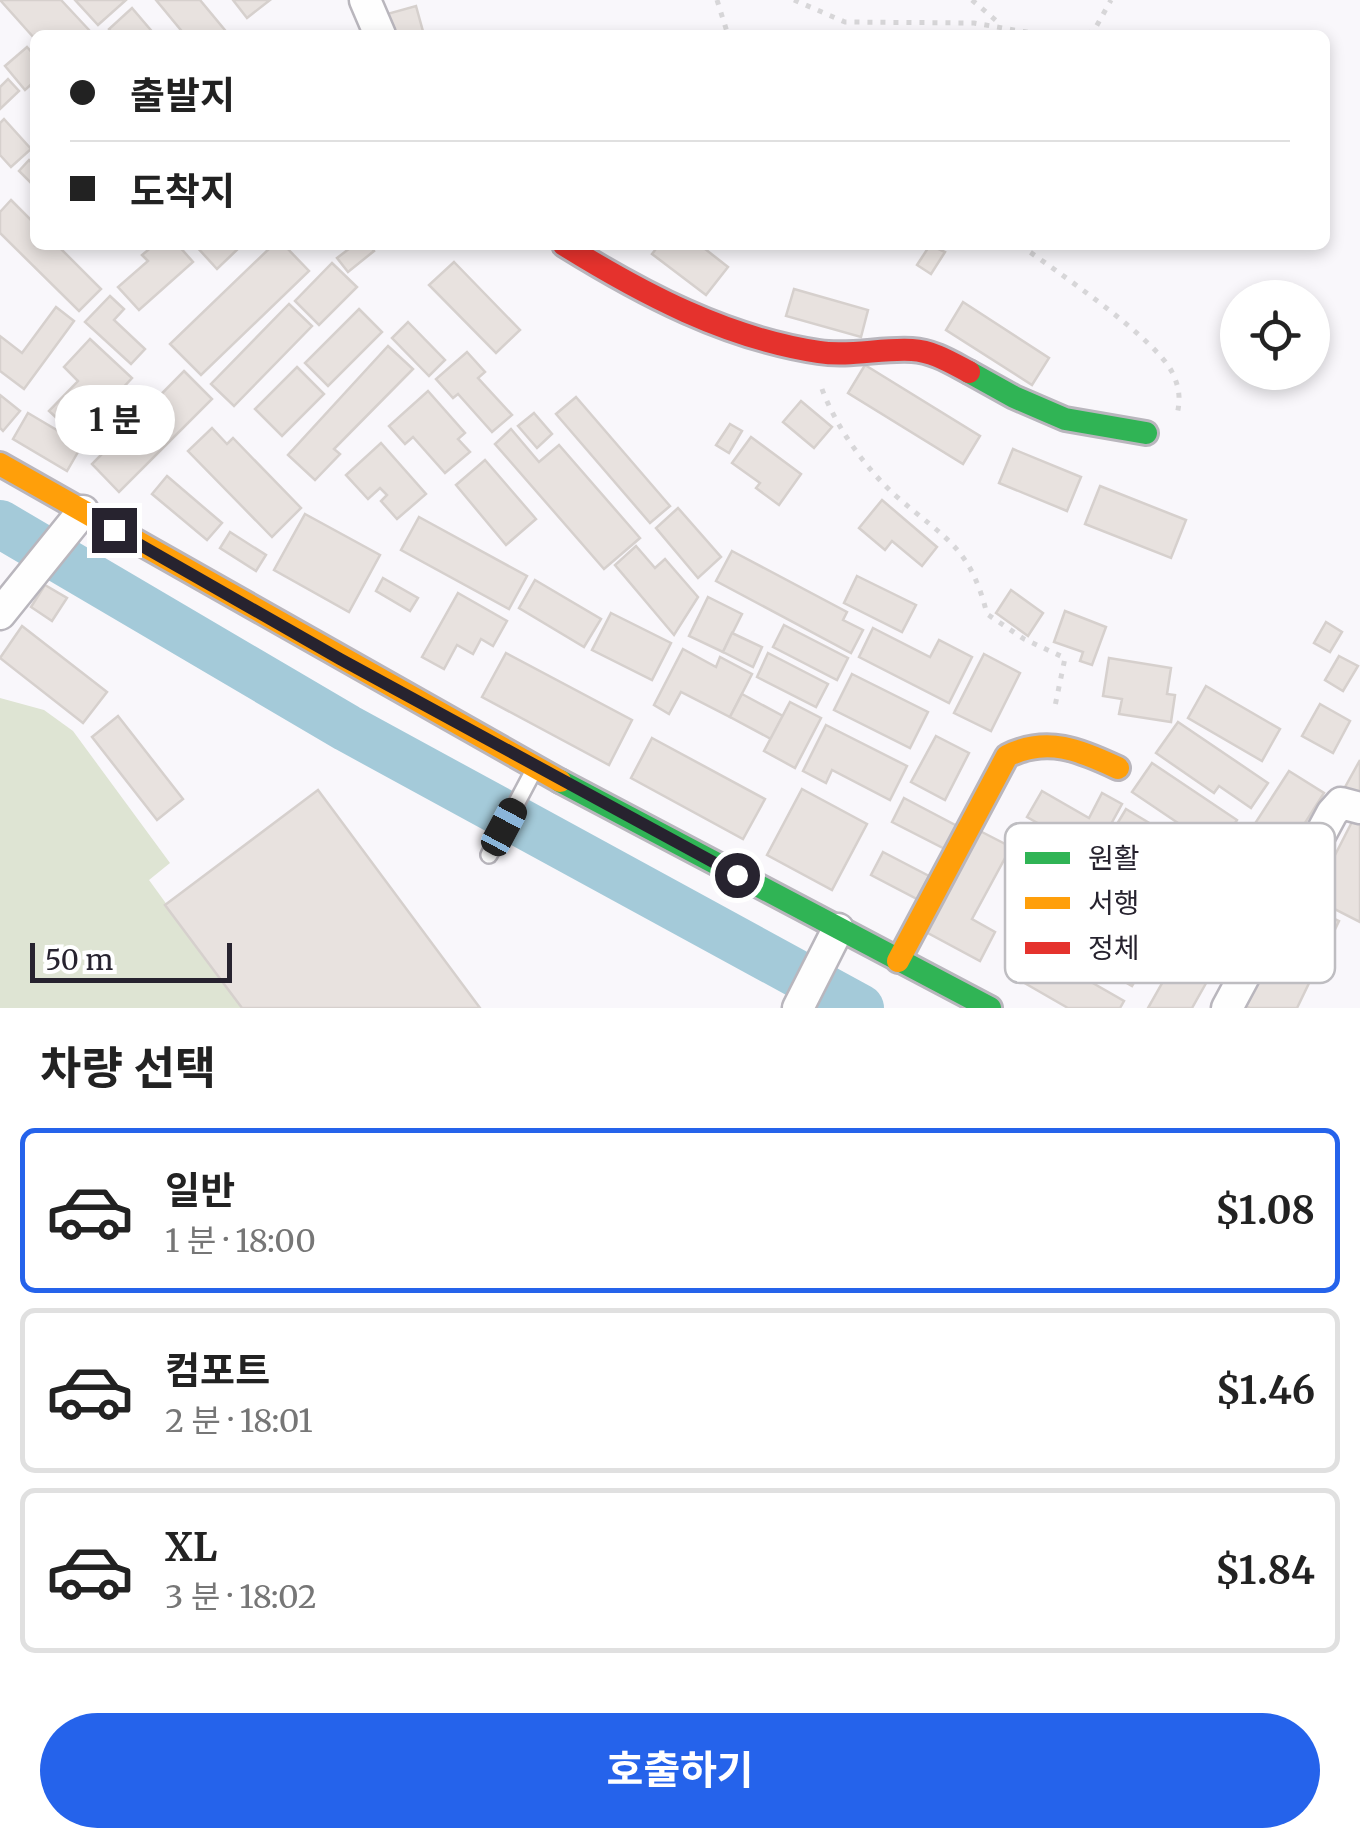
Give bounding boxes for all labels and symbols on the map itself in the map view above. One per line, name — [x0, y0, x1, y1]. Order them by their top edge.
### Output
callout: 1 분 — [54, 385, 174, 455]
route end — [92, 508, 137, 553]
car — [477, 793, 531, 861]
legend — [1005, 823, 1335, 983]
text: 원활 — [1088, 840, 1140, 876]
route start — [715, 853, 760, 898]
text: 서행 — [1088, 885, 1140, 921]
text: 정체 — [1088, 930, 1140, 966]
scale bar — [30, 938, 232, 983]

